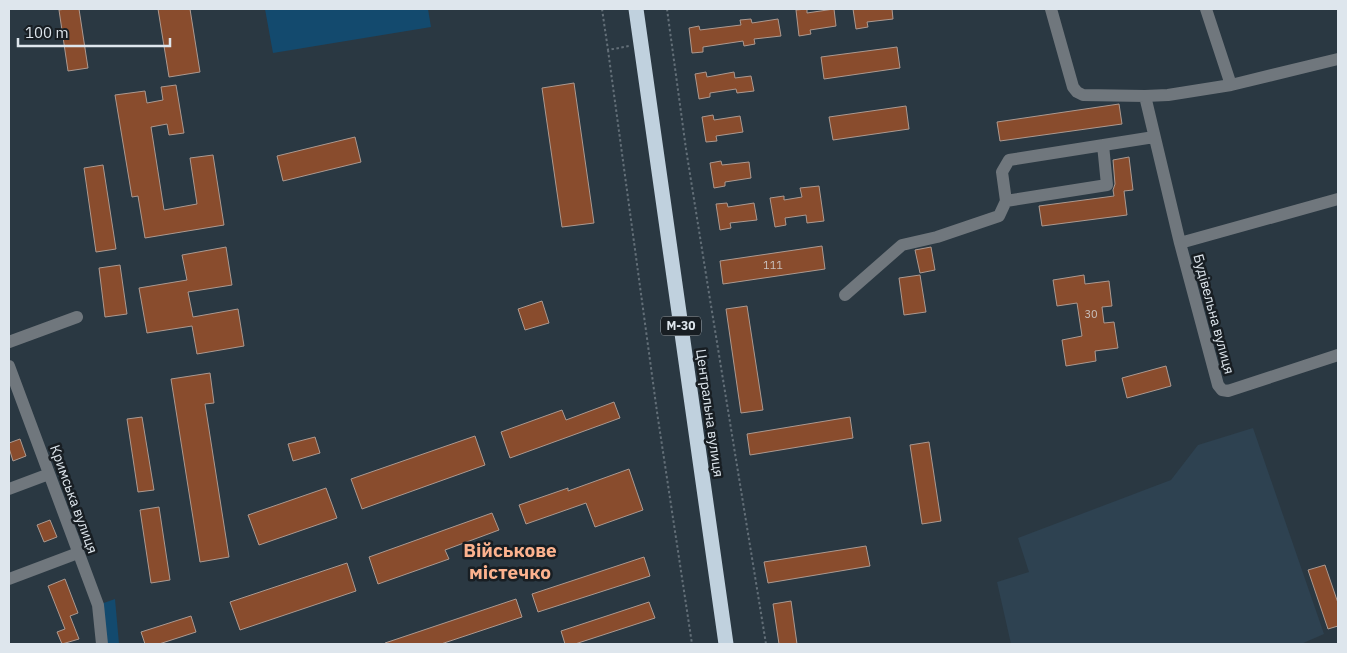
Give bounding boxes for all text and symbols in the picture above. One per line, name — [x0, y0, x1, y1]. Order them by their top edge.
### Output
scale bar — [18, 15, 170, 47]
text: 100 m — [25, 23, 69, 42]
street label: Будівельна вулиця — [1189, 252, 1239, 376]
house number: 111 — [763, 258, 783, 272]
house number: 30 — [1084, 307, 1098, 321]
road number: М-30 — [661, 316, 701, 336]
street label: Центральна вулиця — [692, 348, 728, 478]
street label: Кримська вулиця — [46, 442, 102, 556]
district label: Військове містечко — [463, 538, 557, 584]

